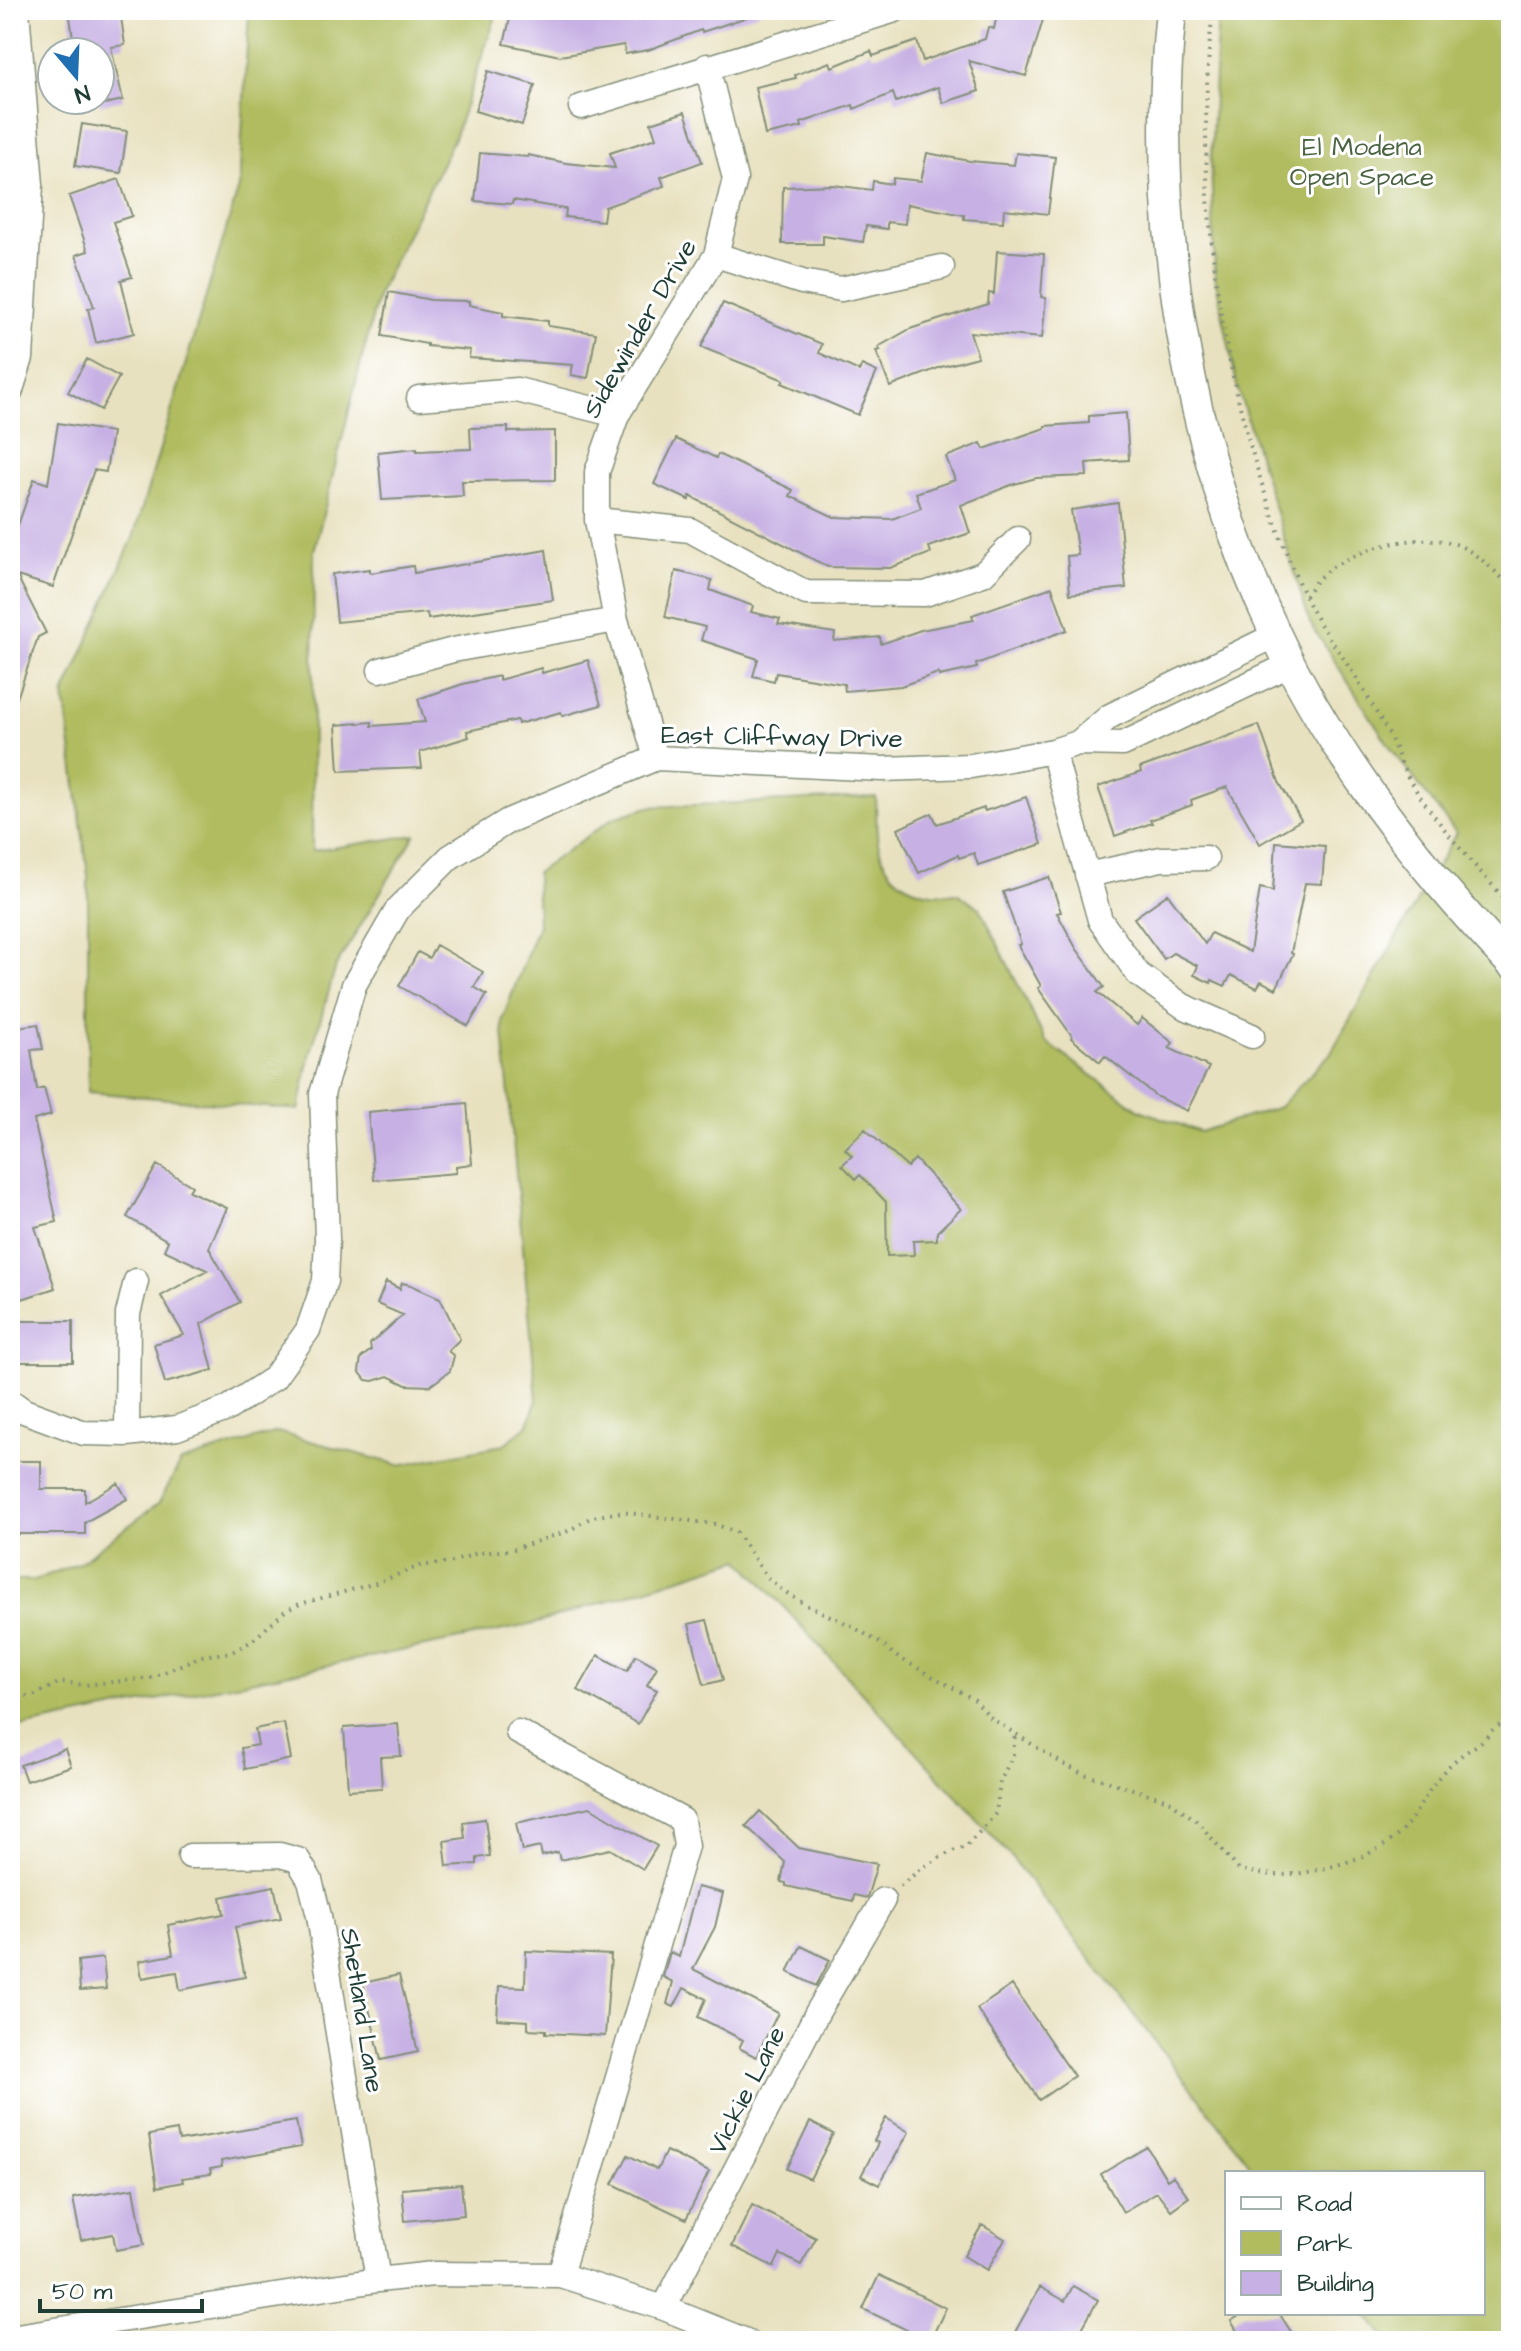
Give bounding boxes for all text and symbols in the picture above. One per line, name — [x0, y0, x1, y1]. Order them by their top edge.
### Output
north arrow — [36, 36, 116, 116]
text: N — [70, 77, 94, 110]
park label: El Modena Open Space — [1290, 129, 1434, 195]
street label: Sidewinder Drive — [574, 233, 706, 424]
street label: East Cliffway Drive — [661, 717, 903, 759]
street label: Shetland Lane — [331, 1925, 393, 2095]
street label: Vickie Lane — [699, 2020, 795, 2161]
legend — [1225, 2171, 1485, 2315]
text: Road — [1297, 2187, 1352, 2221]
text: Park — [1297, 2227, 1353, 2261]
scale bar — [40, 2263, 202, 2313]
text: Building — [1297, 2267, 1374, 2302]
text: 50 m — [52, 2275, 113, 2309]

